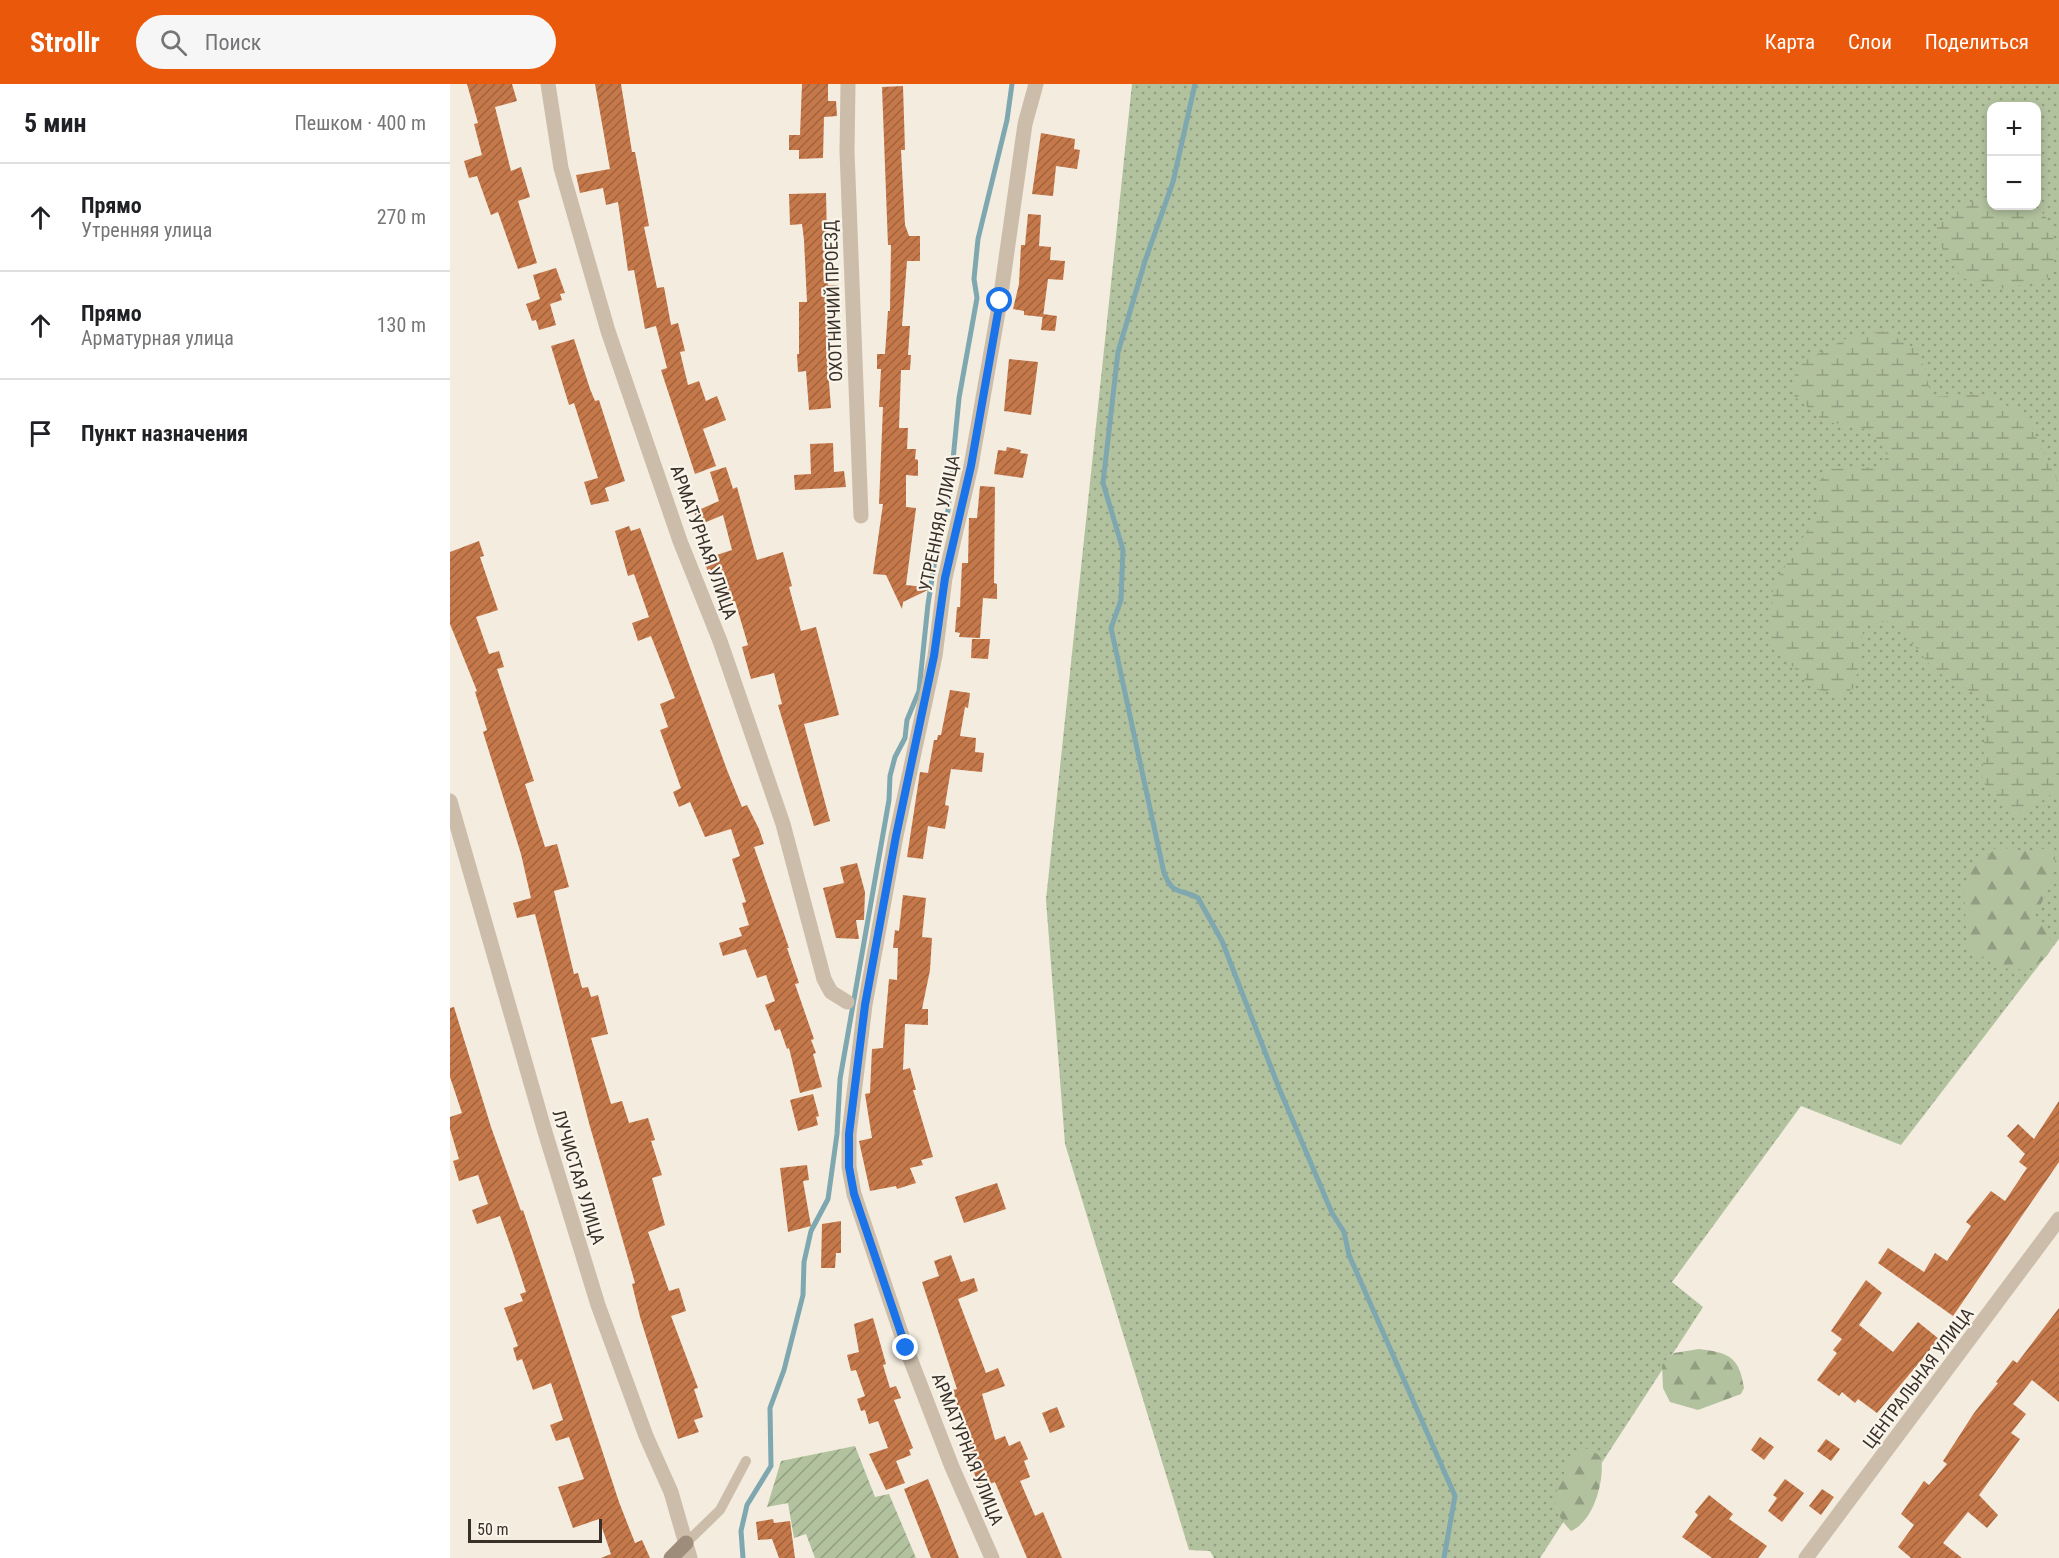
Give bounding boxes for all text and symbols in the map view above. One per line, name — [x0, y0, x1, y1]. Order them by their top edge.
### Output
search box — [136, 15, 556, 69]
text: Strollr — [30, 26, 100, 59]
icon: search — [157, 26, 190, 59]
text: Поиск — [205, 30, 261, 55]
text: Карта — [1765, 30, 1815, 54]
text: Слои — [1848, 30, 1892, 54]
text: Поделиться — [1925, 30, 2029, 54]
map controls — [1987, 102, 2041, 210]
button: + — [1987, 102, 2041, 156]
text: 5 мин — [24, 108, 86, 138]
text: Пешком · 400 m — [294, 111, 426, 135]
button: − — [1987, 156, 2041, 210]
text: Прямо — [81, 193, 142, 218]
icon: ahead — [24, 201, 57, 234]
text: 270 m — [377, 205, 426, 229]
text: Утренняя улица — [81, 218, 212, 242]
street label: ОХОТНИЧИЙ ПРОЕЗД — [820, 220, 846, 382]
route start — [986, 287, 1012, 313]
text: Прямо — [81, 301, 142, 326]
icon: ahead — [24, 309, 57, 342]
text: 130 m — [377, 313, 426, 337]
text: Арматурная улица — [81, 326, 234, 350]
icon: arrive — [24, 417, 57, 450]
text: Пункт назначения — [81, 421, 248, 446]
street label: УТРЕННЯЯ УЛИЦА — [914, 452, 964, 593]
street label: АРМАТУРНАЯ УЛИЦА — [666, 462, 742, 622]
street label: ЛУЧИСТАЯ УЛИЦА — [549, 1107, 610, 1248]
street label: ЦЕНТРАЛЬНАЯ УЛИЦА — [1858, 1303, 1978, 1452]
route end — [892, 1334, 918, 1360]
street label: АРМАТУРНАЯ УЛИЦА — [928, 1370, 1008, 1529]
scale bar — [468, 1516, 602, 1544]
text: 50 m — [477, 1520, 509, 1539]

